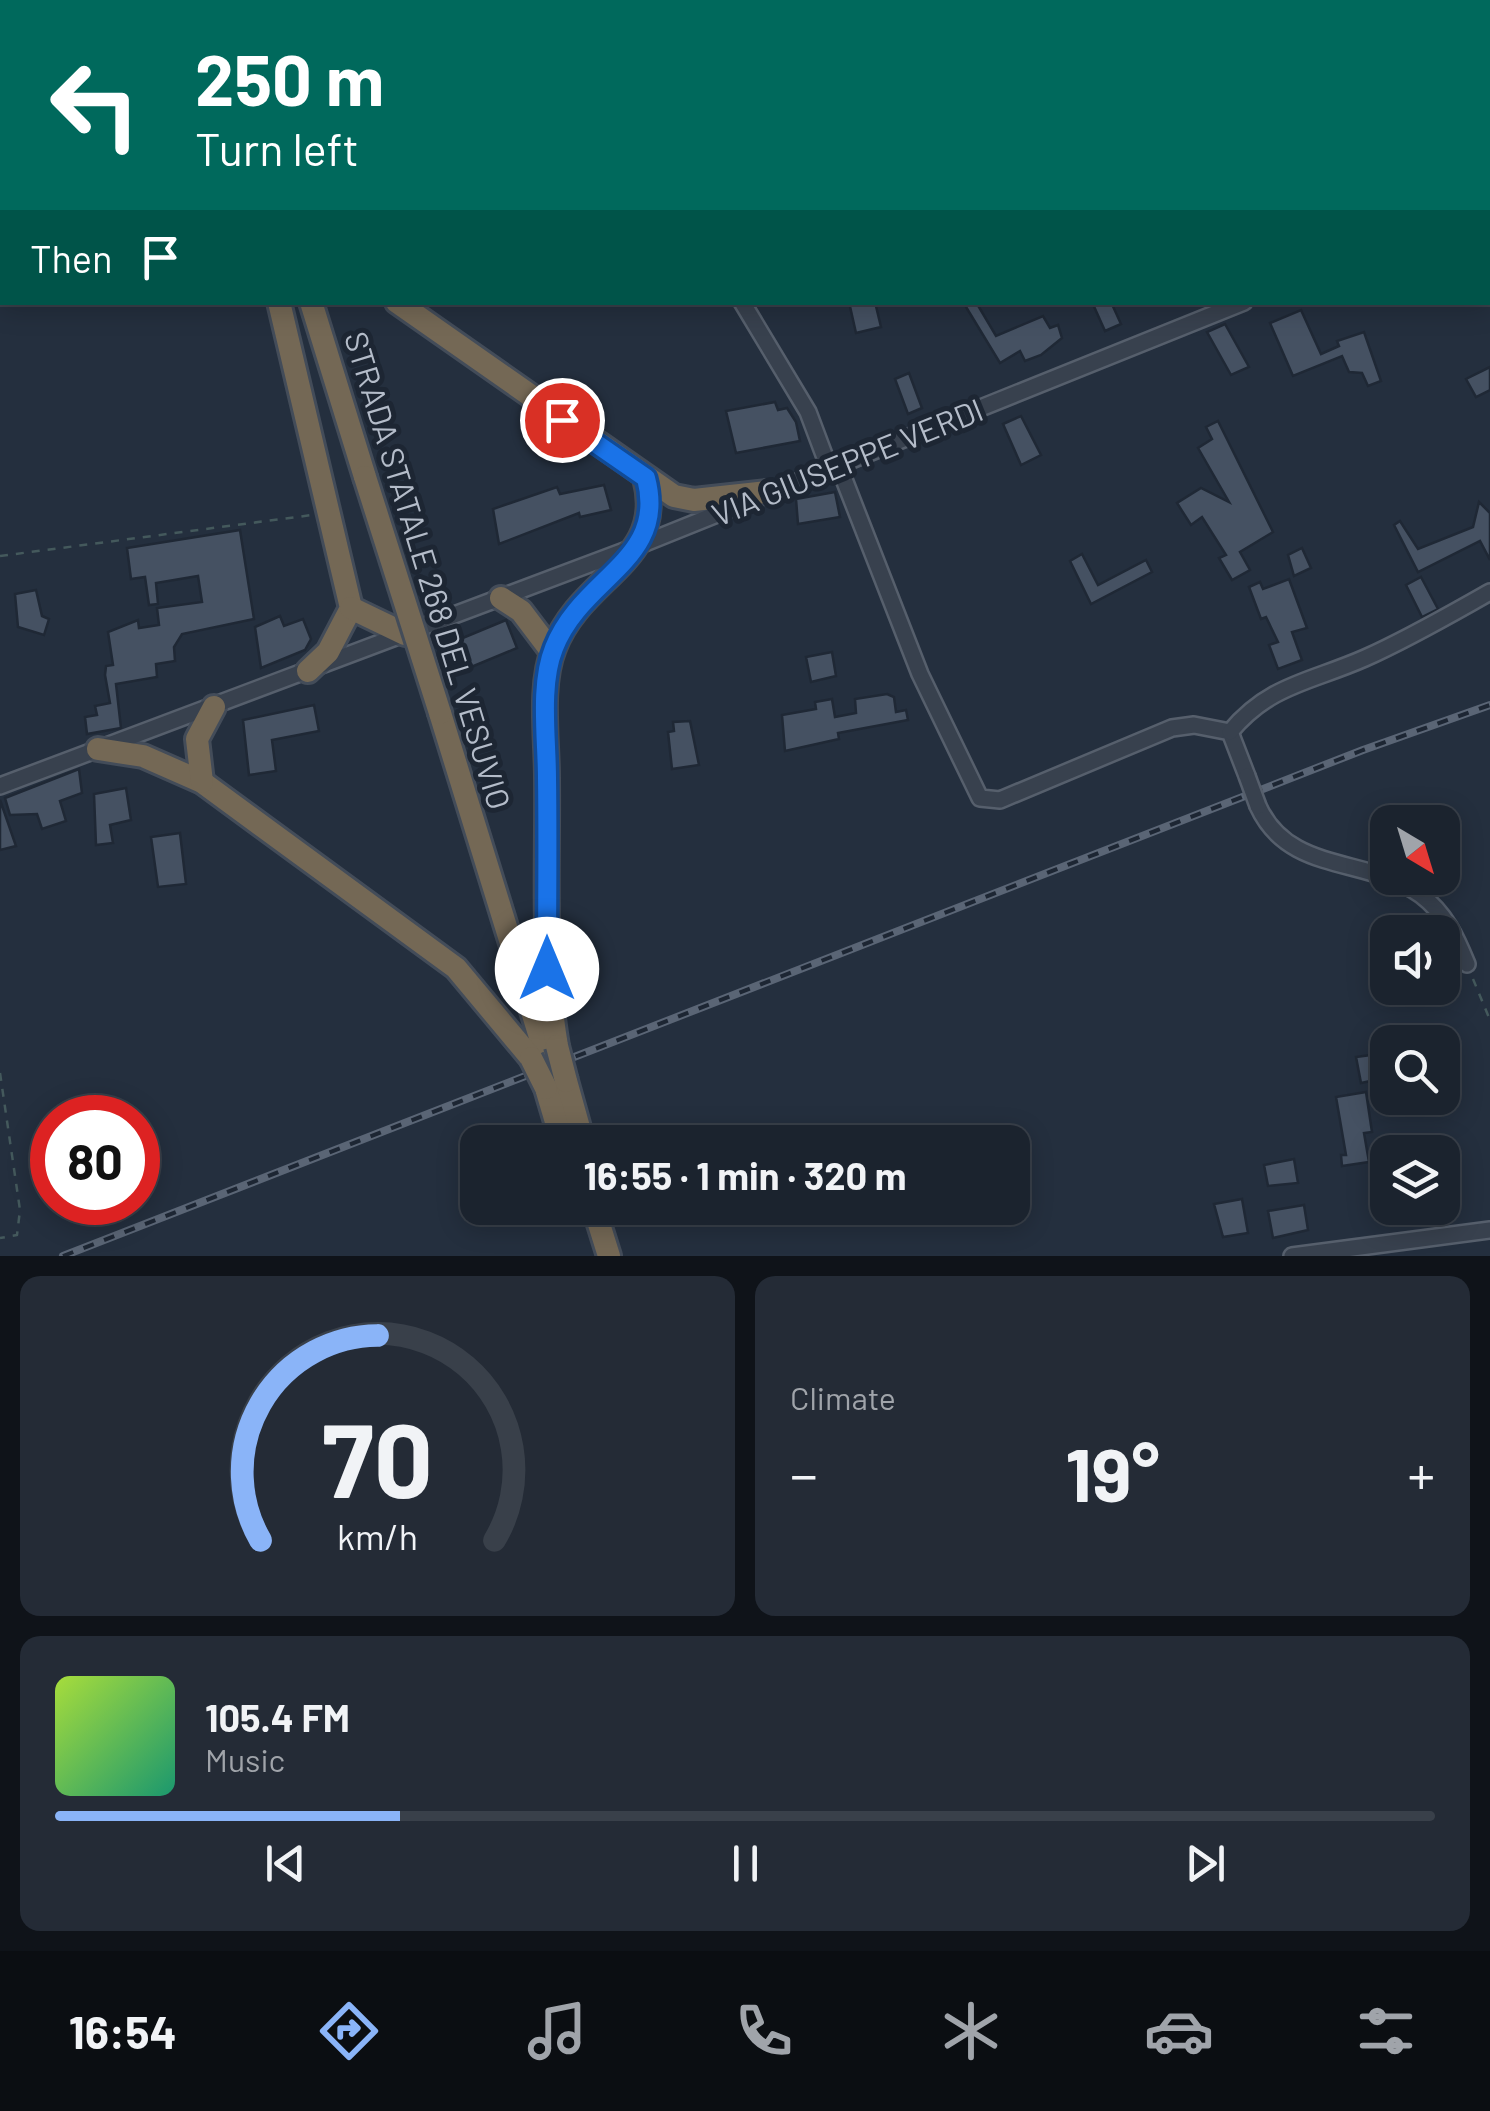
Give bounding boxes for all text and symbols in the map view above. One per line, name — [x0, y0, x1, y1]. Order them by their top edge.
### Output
text: 250 m — [195, 36, 384, 120]
icon: left — [30, 40, 160, 170]
text: Turn left — [195, 121, 359, 175]
icon: arrive — [133, 230, 188, 285]
text: Then — [30, 235, 113, 281]
street label: STRADA STATALE 268 DEL VESUVIO — [338, 327, 520, 813]
pin — [520, 378, 605, 463]
street label: VIA GIUSEPPE VERDI — [706, 389, 988, 533]
icon: arrive — [535, 393, 590, 448]
north arrow — [1370, 805, 1460, 895]
map controls — [1370, 805, 1460, 1225]
button: sound — [1370, 915, 1460, 1005]
position arrow — [495, 917, 599, 1021]
button: search — [1370, 1025, 1460, 1115]
speed limit sign: 80 — [30, 1095, 160, 1225]
button: layers — [1370, 1135, 1460, 1225]
text: 16:55 · 1 min · 320 m — [584, 1152, 906, 1198]
text: Climate — [790, 1378, 896, 1416]
text: 70 — [322, 1394, 433, 1519]
text: 19° — [1065, 1427, 1160, 1517]
text: − — [790, 1440, 818, 1506]
text: + — [1407, 1440, 1435, 1506]
text: km/h — [337, 1514, 418, 1557]
text: 105.4 FM — [205, 1694, 350, 1740]
text: Music — [205, 1740, 285, 1778]
icon: previous — [258, 1836, 313, 1891]
icon: pause — [718, 1836, 773, 1891]
icon: next — [1178, 1836, 1233, 1891]
icon: directions — [314, 1996, 384, 2066]
icon: music — [522, 1996, 592, 2066]
icon: phone — [729, 1996, 799, 2066]
icon: climate — [936, 1996, 1006, 2066]
icon: car — [1144, 1996, 1214, 2066]
icon: filters — [1351, 1996, 1421, 2066]
text: 16:54 — [69, 2004, 177, 2058]

